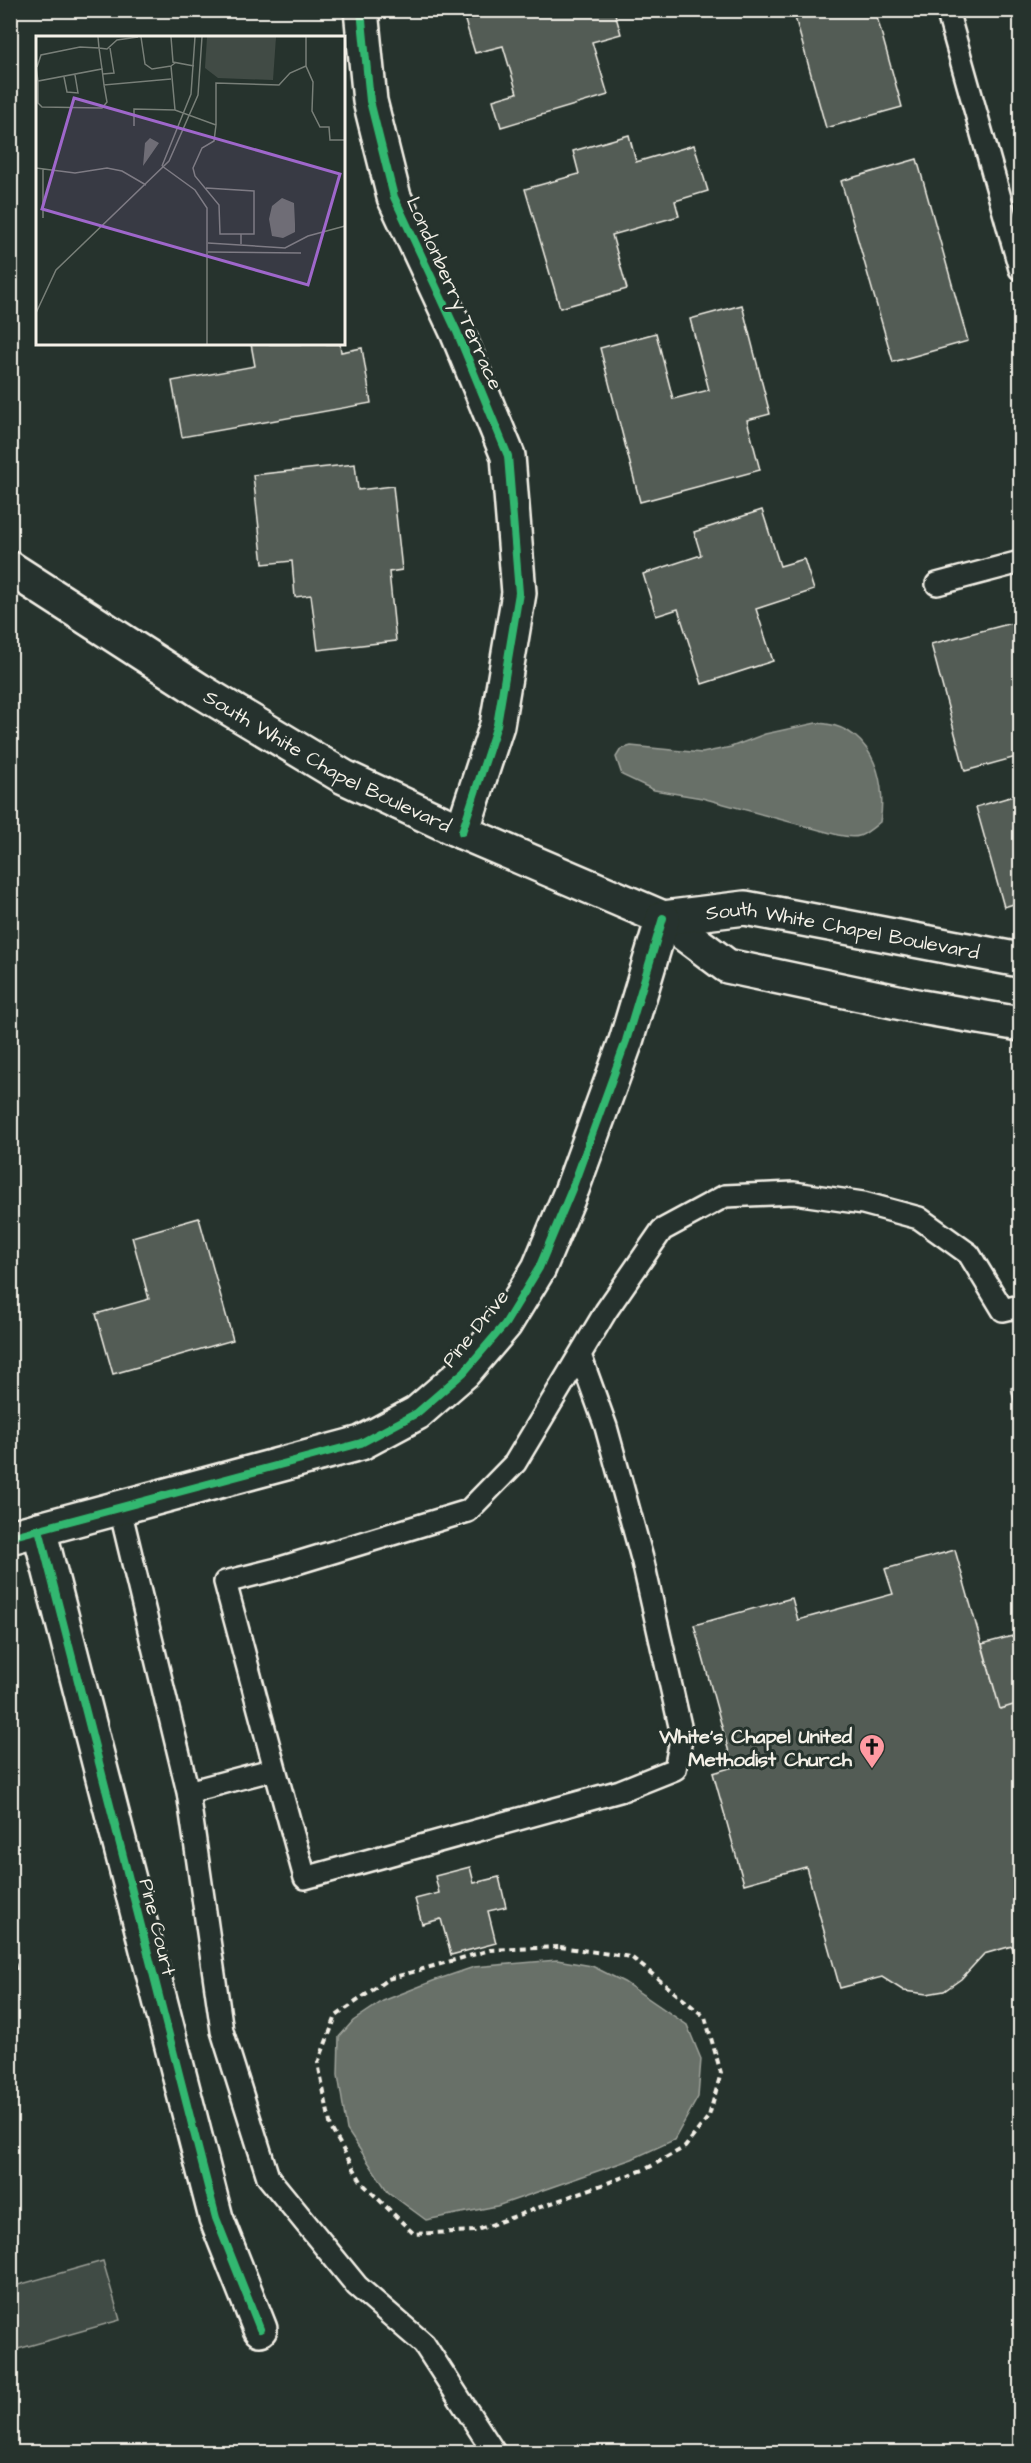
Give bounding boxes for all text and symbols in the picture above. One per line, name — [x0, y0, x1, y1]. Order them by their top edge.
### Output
inset map — [36, 36, 345, 345]
street label: Londonberry Terrace — [398, 192, 509, 395]
street label: South White Chapel Boulevard — [198, 683, 455, 840]
street label: South White Chapel Boulevard — [704, 895, 982, 967]
street label: Pine Drive — [436, 1284, 516, 1374]
place label: White's Chapel United Methodist Church — [658, 1723, 853, 1774]
church icon: White's Chapel United Methodist Church — [857, 1732, 887, 1770]
street label: Pine Court — [131, 1876, 183, 1979]

